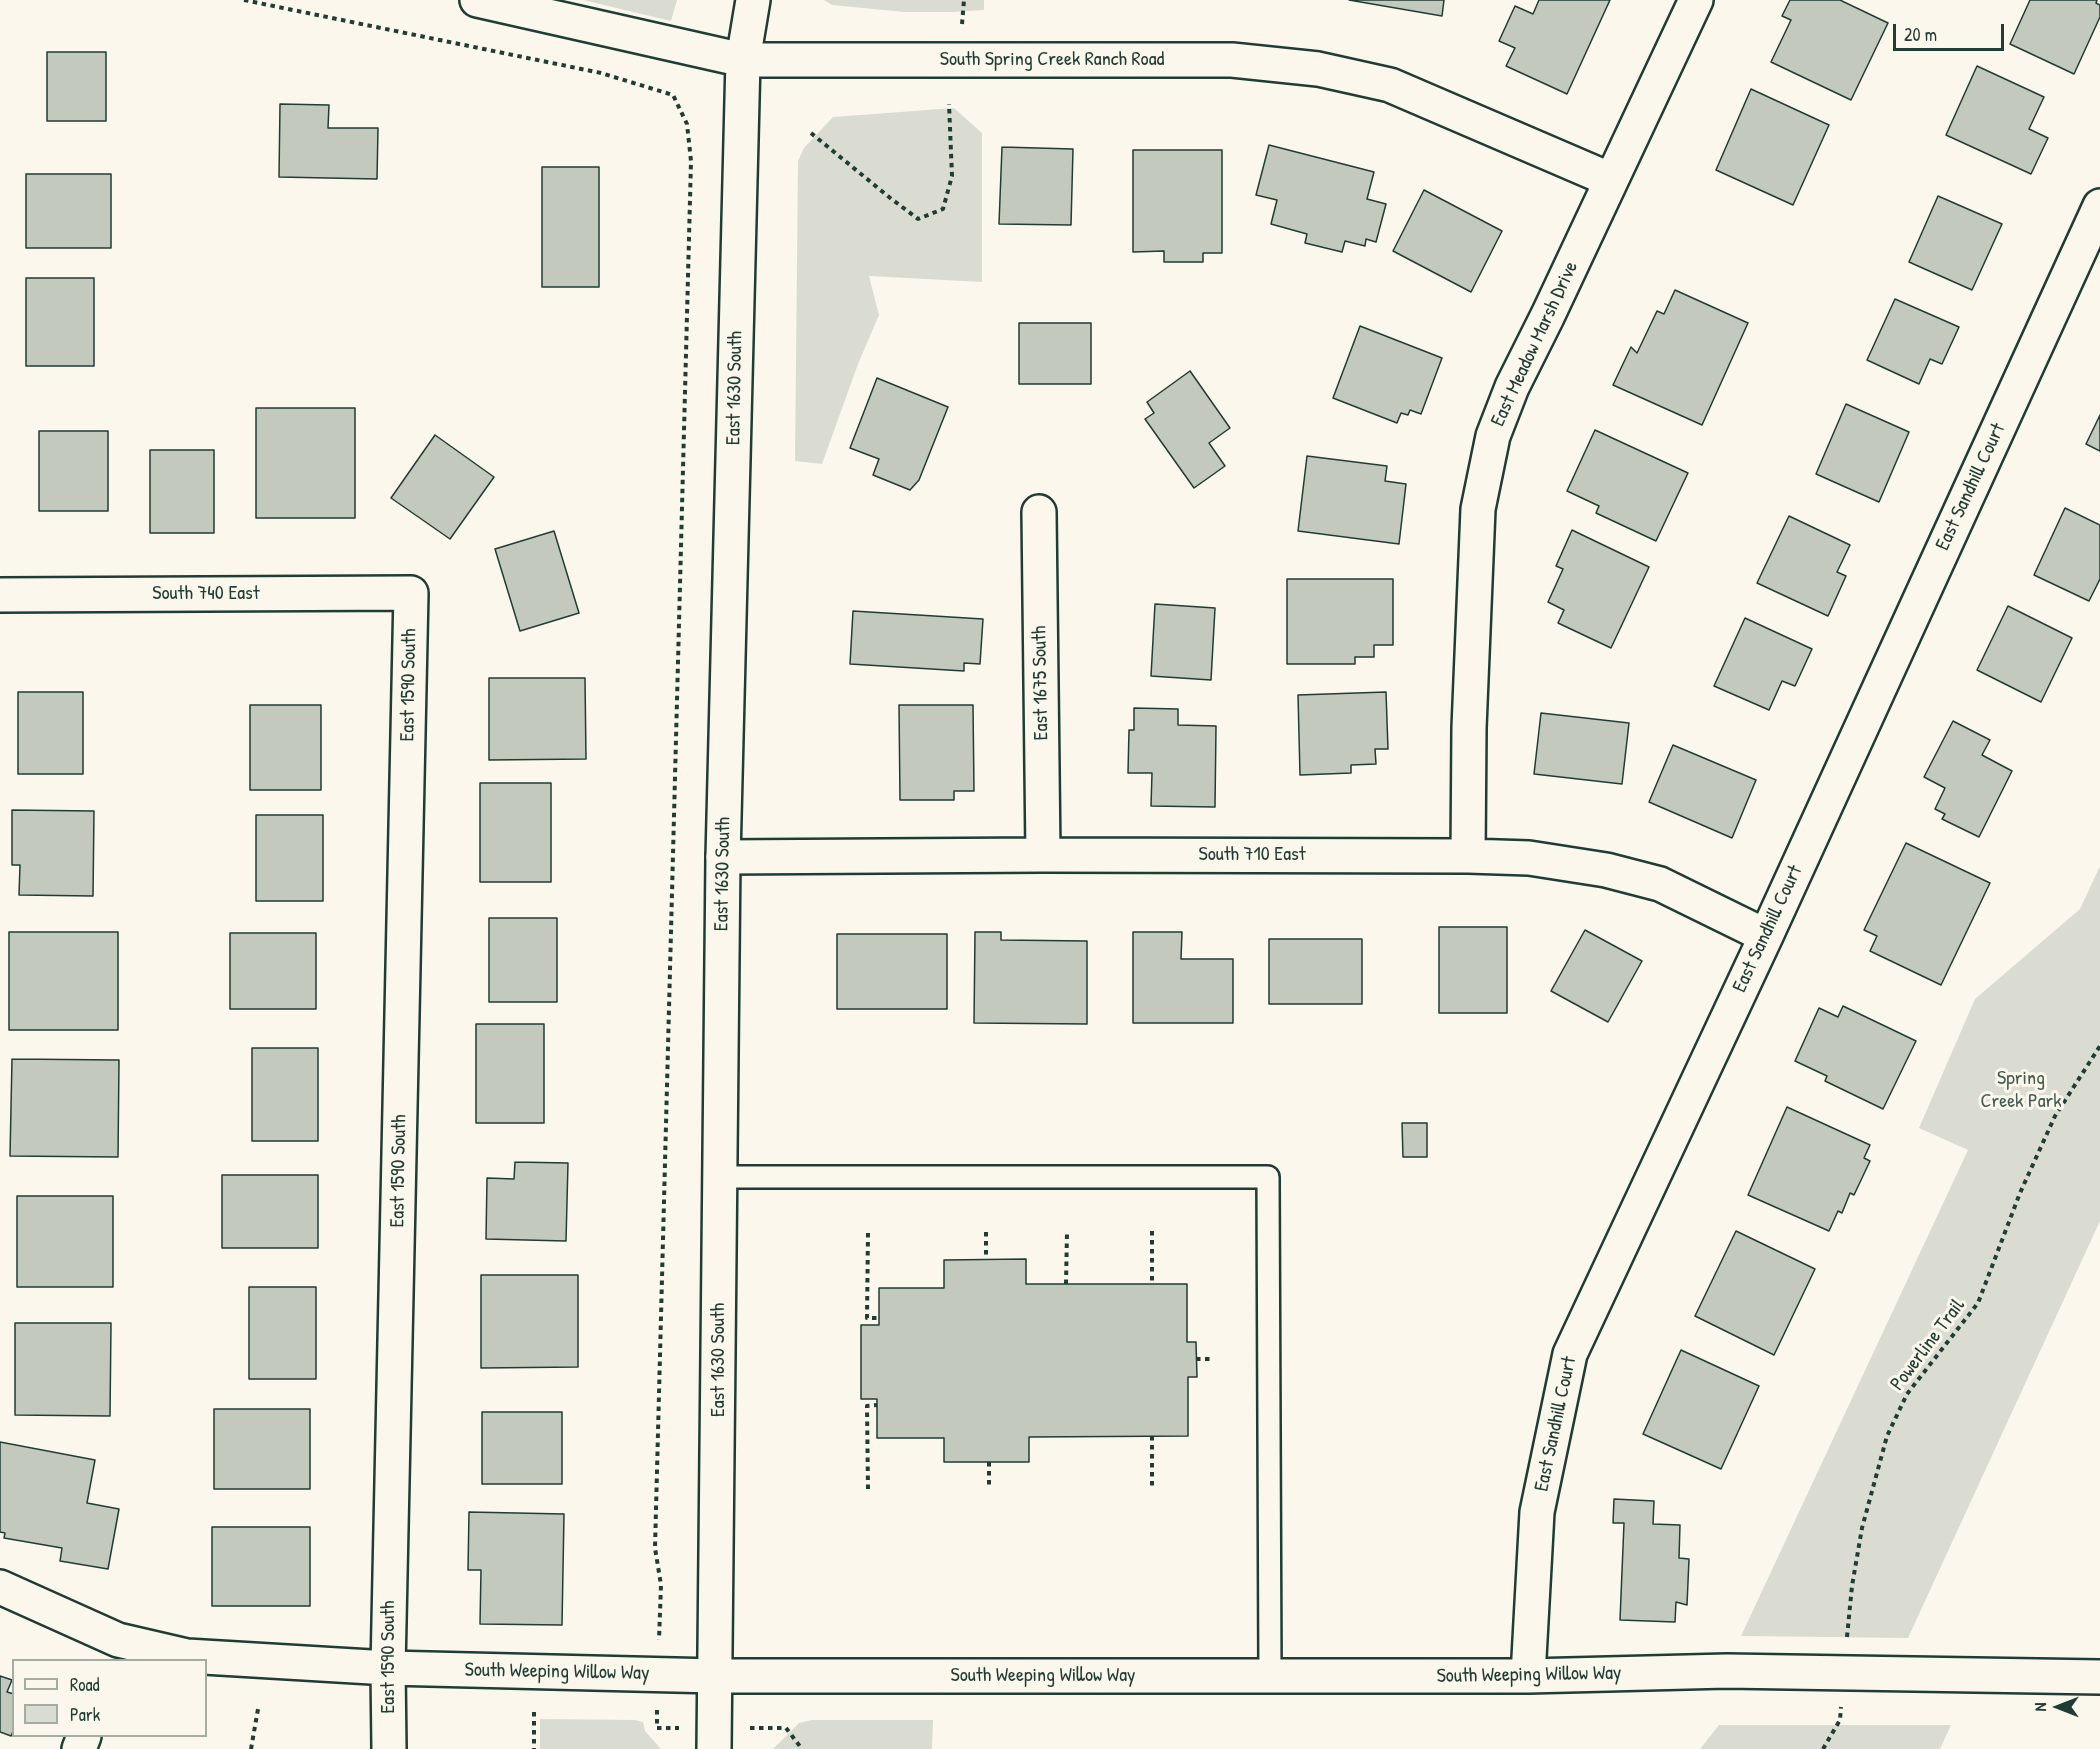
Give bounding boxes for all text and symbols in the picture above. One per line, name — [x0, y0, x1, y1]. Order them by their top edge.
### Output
scale bar — [1896, 12, 2007, 50]
text: 20 m — [1904, 22, 1937, 47]
street label: South Spring Creek Ranch Road — [940, 48, 1164, 72]
street label: East Meadow Marsh Drive — [1486, 258, 1584, 430]
street label: East 1630 South — [722, 331, 748, 445]
street label: East Sandhill Court — [1931, 420, 2011, 554]
street label: South 740 East — [152, 582, 260, 606]
street label: East 1675 South — [1028, 626, 1054, 740]
street label: East 1590 South — [396, 628, 422, 742]
street label: East 1630 South — [710, 817, 736, 931]
street label: South 710 East — [1198, 843, 1306, 867]
street label: East Sandhill Court — [1728, 862, 1808, 996]
park label: Spring Creek Park — [1981, 1067, 2061, 1114]
street label: East 1590 South — [386, 1114, 412, 1228]
street label: Powerline Trail — [1886, 1294, 1970, 1396]
street label: East 1630 South — [707, 1303, 731, 1417]
street label: East Sandhill Court — [1530, 1354, 1582, 1494]
street label: East 1590 South — [377, 1601, 401, 1713]
street label: South Weeping Willow Way — [464, 1658, 650, 1686]
legend — [12, 1659, 207, 1737]
street label: South Weeping Willow Way — [1436, 1661, 1622, 1689]
street label: South Weeping Willow Way — [951, 1664, 1135, 1688]
text: Road — [70, 1672, 100, 1697]
north arrow — [2028, 1677, 2088, 1737]
text: Park — [70, 1702, 100, 1727]
text: N — [2029, 1703, 2051, 1711]

